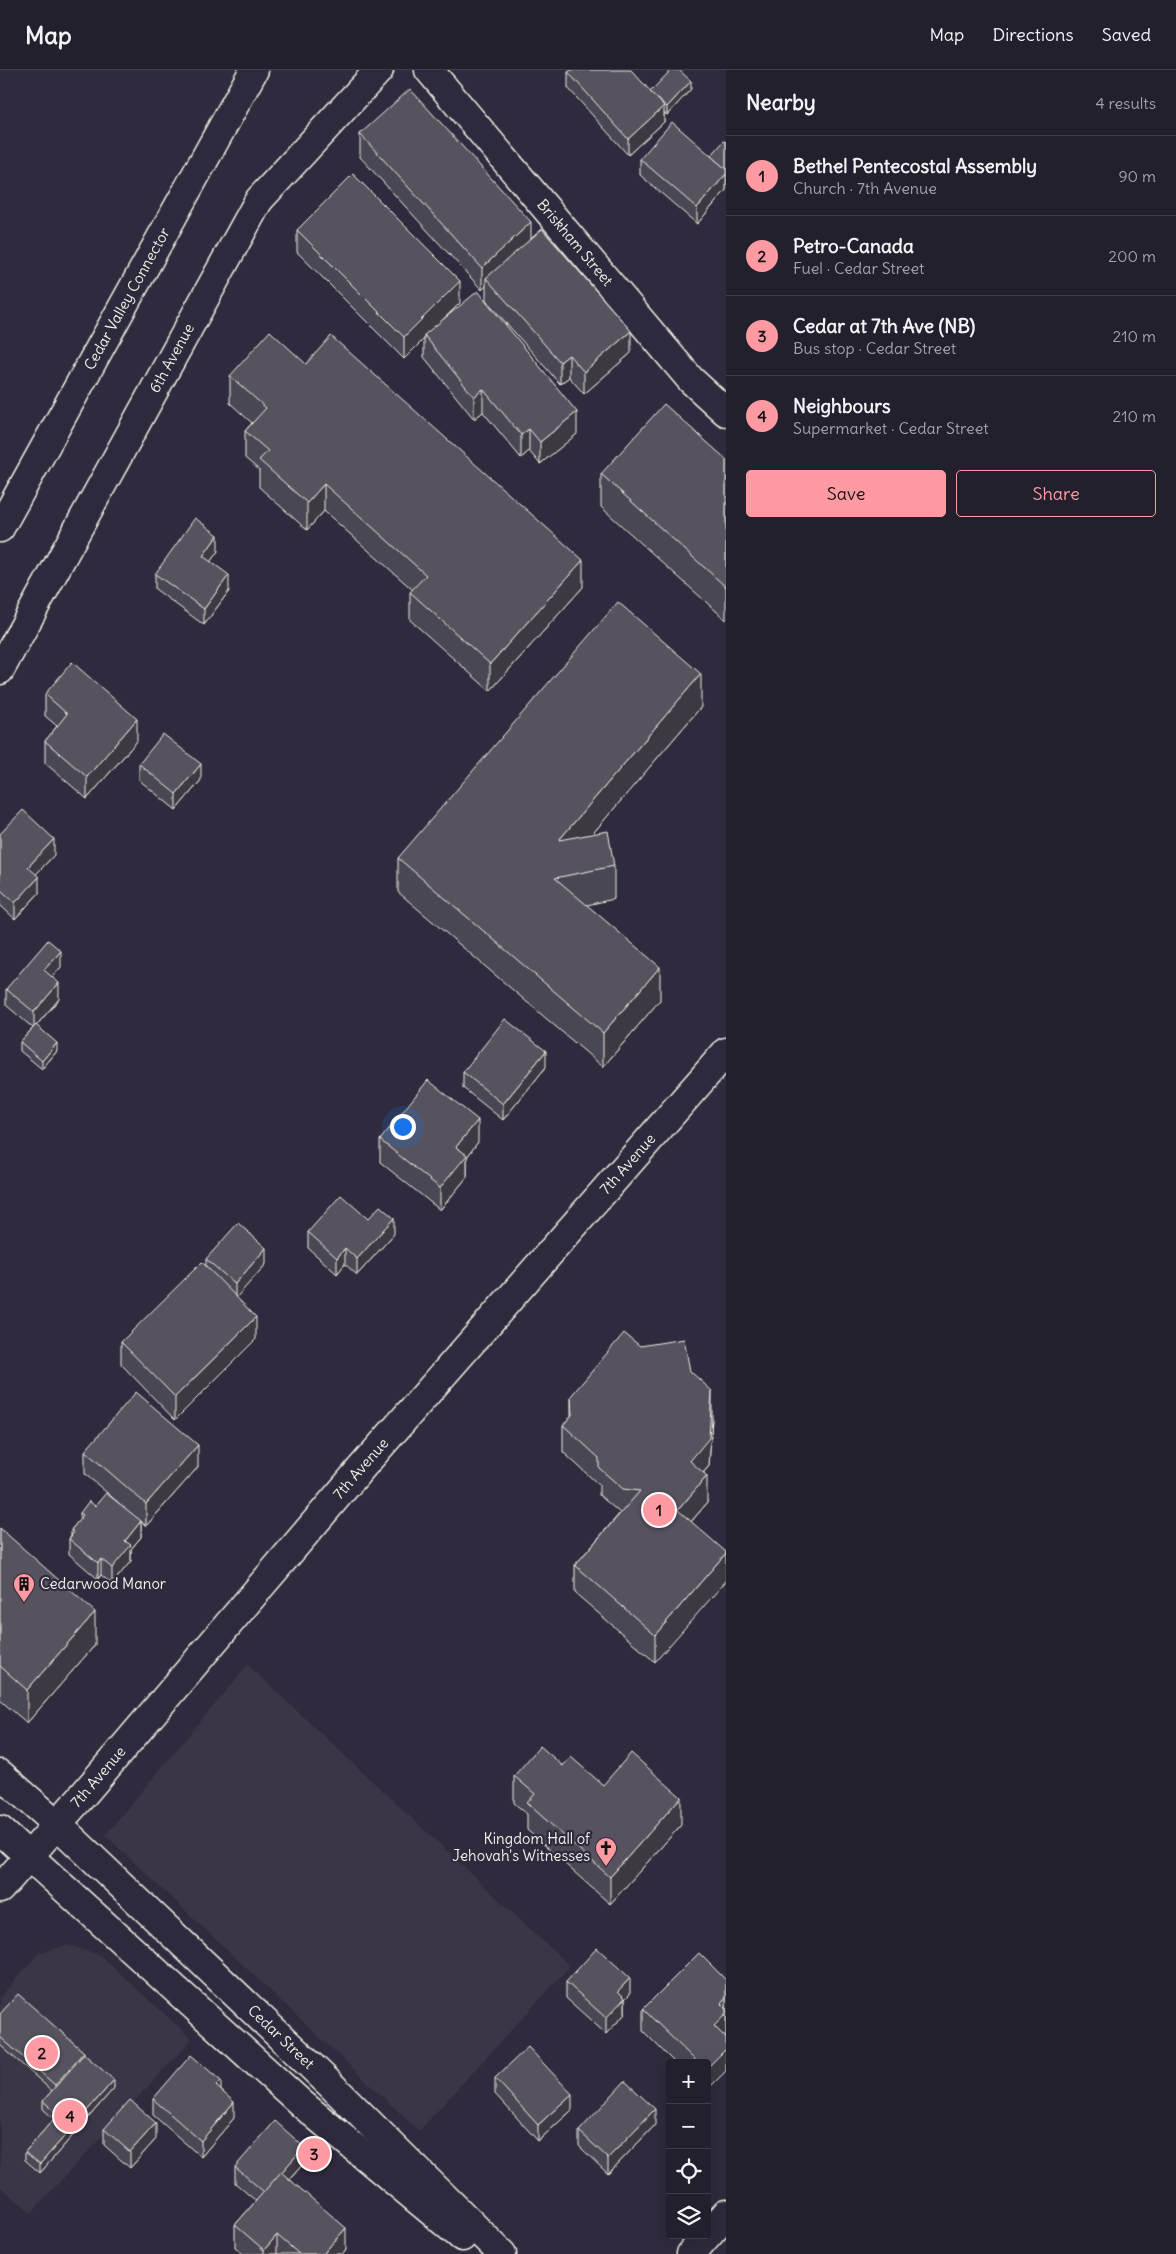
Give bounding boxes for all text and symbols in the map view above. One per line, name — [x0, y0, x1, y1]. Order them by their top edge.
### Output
text: Map — [25, 20, 72, 50]
text: Map — [929, 23, 964, 46]
text: Directions — [992, 23, 1074, 46]
text: Saved — [1102, 23, 1151, 46]
text: Nearby — [746, 89, 816, 116]
text: 4 results — [1095, 93, 1156, 113]
text: Bethel Pentecostal Assembly — [793, 154, 1037, 178]
text: 1 — [759, 166, 765, 186]
text: 90 m — [1118, 166, 1156, 186]
text: Church · 7th Avenue — [793, 178, 937, 198]
street label: Briskham Street — [533, 195, 617, 290]
street label: Cedar Valley Connector — [80, 224, 174, 373]
text: Petro-Canada — [793, 234, 914, 258]
text: 2 — [758, 246, 766, 266]
text: 200 m — [1108, 246, 1156, 266]
text: Fuel · Cedar Street — [793, 258, 924, 278]
text: Cedar at 7th Ave (NB) — [793, 314, 975, 338]
street label: 6th Avenue — [145, 320, 198, 396]
text: 3 — [757, 326, 767, 346]
text: 210 m — [1113, 326, 1156, 346]
text: Bus stop · Cedar Street — [793, 338, 956, 358]
text: Neighbours — [793, 394, 891, 418]
text: 4 — [757, 406, 767, 426]
text: 210 m — [1113, 406, 1156, 426]
text: Supermarket · Cedar Street — [793, 418, 989, 438]
button: Save — [746, 470, 946, 517]
button: Share — [956, 470, 1156, 517]
your location — [390, 1114, 416, 1140]
street label: 7th Avenue — [596, 1129, 659, 1198]
street label: 7th Avenue — [329, 1434, 392, 1503]
pin: 1 — [643, 1491, 675, 1529]
building icon: Cedarwood Manor — [12, 1572, 36, 1603]
place label: Cedarwood Manor — [40, 1574, 166, 1593]
street label: 7th Avenue — [66, 1742, 129, 1811]
place label: Kingdom Hall of Jehovah's Witnesses — [452, 1829, 591, 1865]
church icon: Kingdom Hall of Jehovah's Witnesses — [594, 1836, 618, 1867]
street label: Cedar Street — [244, 2001, 318, 2073]
pin: 2 — [26, 2034, 58, 2072]
map controls — [666, 2059, 711, 2239]
button: + — [666, 2059, 711, 2104]
pin: 4 — [54, 2097, 86, 2135]
button: − — [666, 2104, 711, 2149]
pin: 3 — [298, 2135, 330, 2173]
button: locate — [666, 2149, 711, 2194]
button: layers — [666, 2194, 711, 2239]

